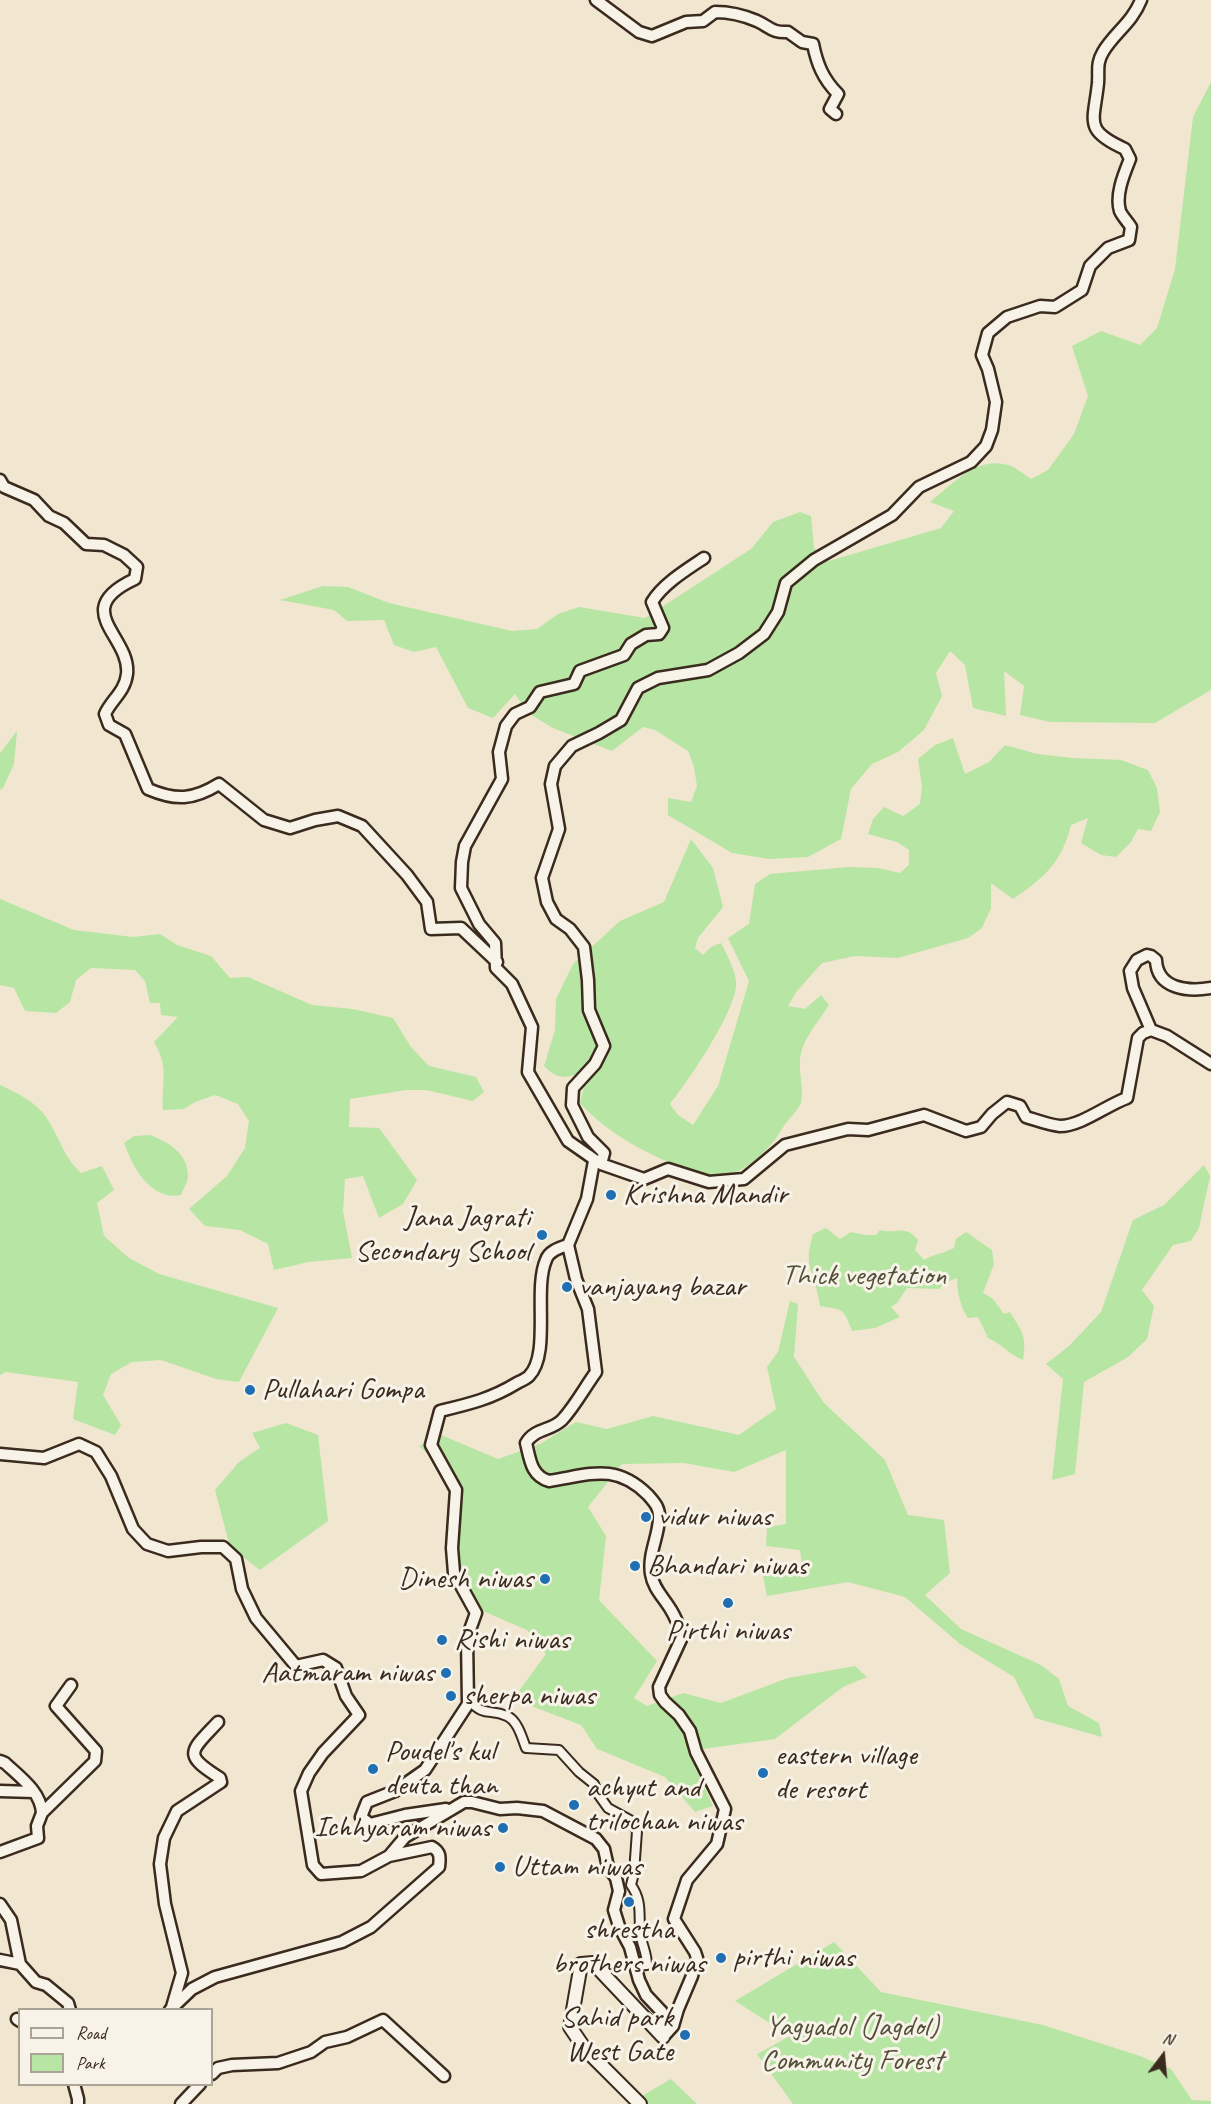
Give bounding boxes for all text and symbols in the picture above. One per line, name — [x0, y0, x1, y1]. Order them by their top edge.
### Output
place label: Krishna Mandir — [623, 1177, 788, 1213]
marker: Krishna Mandir — [604, 1188, 618, 1202]
place label: Jana Jagrati Secondary School — [355, 1200, 530, 1270]
marker: Jana Jagrati Secondary School — [535, 1228, 549, 1242]
park label: Thick vegetation — [782, 1258, 946, 1294]
place label: vanjayang bazar — [579, 1269, 745, 1305]
marker: vanjayang bazar — [560, 1280, 574, 1294]
place label: Pullahari Gompa — [262, 1372, 424, 1408]
marker: Pullahari Gompa — [243, 1383, 257, 1397]
place label: vidur niwas — [658, 1499, 772, 1535]
marker: vidur niwas — [639, 1510, 653, 1524]
place label: Bhandari niwas — [647, 1548, 807, 1584]
marker: Bhandari niwas — [628, 1559, 642, 1573]
place label: Dinesh niwas — [398, 1561, 533, 1597]
marker: Dinesh niwas — [538, 1572, 552, 1586]
marker: Pirthi niwas — [721, 1596, 735, 1610]
place label: Pirthi niwas — [666, 1613, 790, 1649]
place label: Rishi niwas — [454, 1622, 569, 1658]
marker: Rishi niwas — [435, 1633, 449, 1647]
place label: Aatmaram niwas — [261, 1655, 434, 1691]
marker: Aatmaram niwas — [439, 1666, 453, 1680]
place label: sherpa niwas — [463, 1678, 595, 1714]
marker: sherpa niwas — [444, 1689, 458, 1703]
place label: Poudel's kul deuta than — [385, 1734, 497, 1804]
place label: eastern village de resort — [775, 1738, 917, 1808]
marker: Poudel's kul deuta than — [366, 1762, 380, 1776]
marker: eastern village de resort — [756, 1766, 770, 1780]
place label: achyut and trilochan niwas — [586, 1770, 742, 1840]
marker: achyut and trilochan niwas — [567, 1798, 581, 1812]
place label: Ichhyaram niwas — [315, 1810, 491, 1846]
marker: Ichhyaram niwas — [496, 1821, 510, 1835]
place label: Uttam niwas — [512, 1849, 642, 1885]
marker: Uttam niwas — [493, 1860, 507, 1874]
marker: shrestha brothers niwas — [622, 1895, 636, 1909]
place label: shrestha brothers niwas — [552, 1912, 706, 1982]
place label: pirthi niwas — [733, 1940, 854, 1976]
marker: pirthi niwas — [714, 1951, 728, 1965]
place label: Sahid park West Gate — [561, 2000, 673, 2070]
legend — [18, 2008, 213, 2086]
park label: Yagyadol (Jagdol) Community Forest — [761, 2009, 943, 2080]
text: Road — [76, 2022, 106, 2044]
north arrow — [1133, 2026, 1193, 2086]
marker: Sahid park West Gate — [678, 2028, 692, 2042]
text: N — [1160, 2028, 1175, 2050]
text: Park — [76, 2052, 105, 2074]

